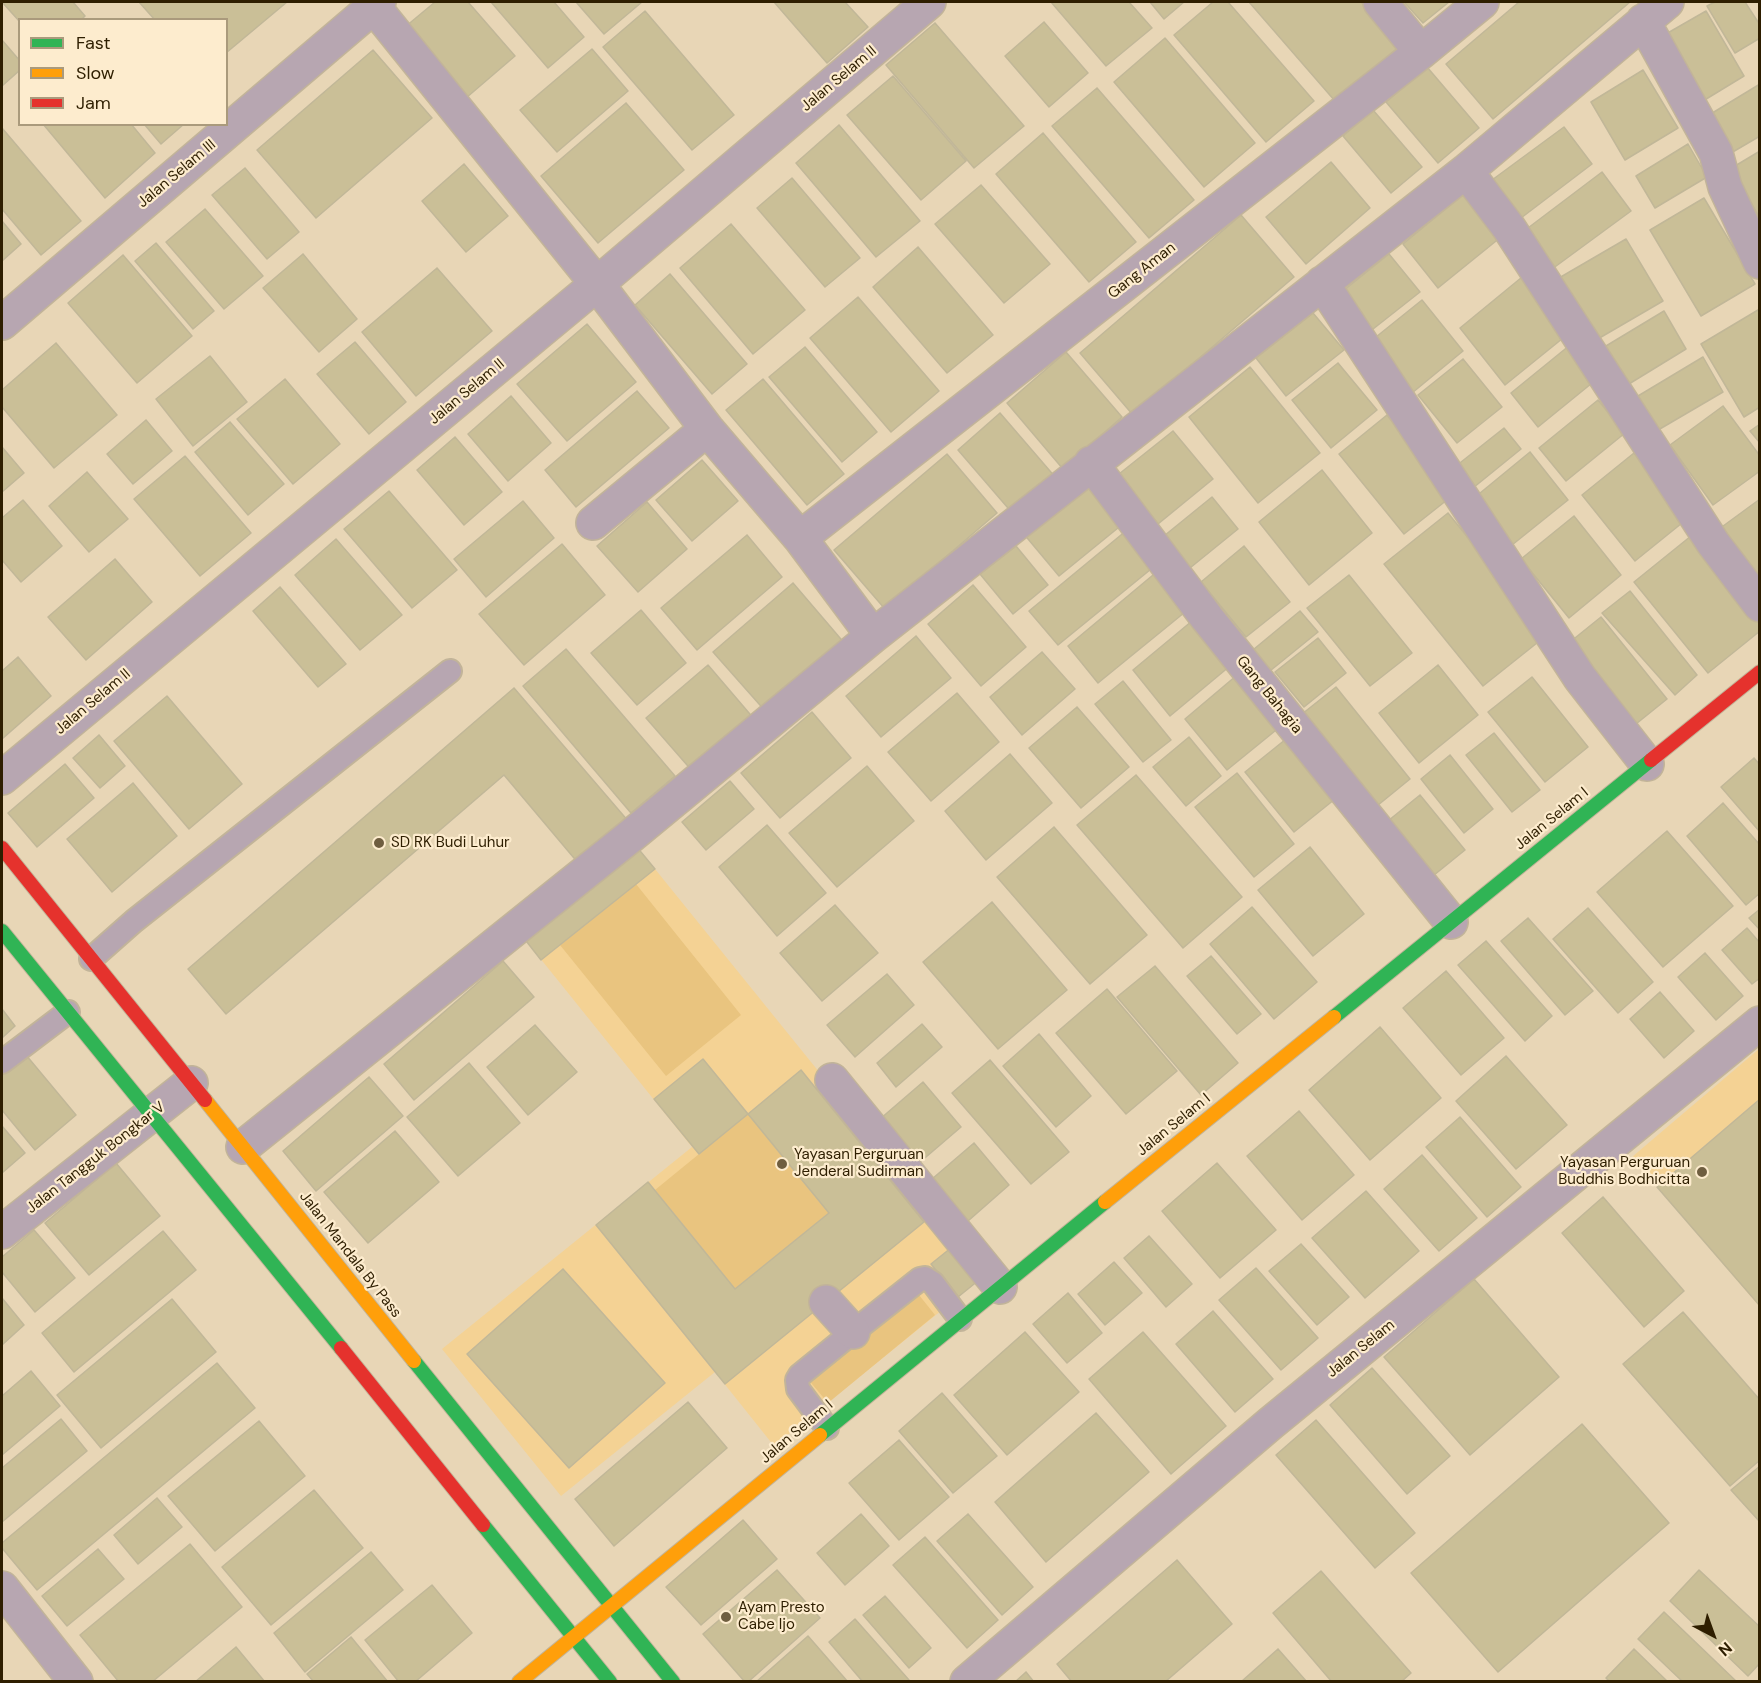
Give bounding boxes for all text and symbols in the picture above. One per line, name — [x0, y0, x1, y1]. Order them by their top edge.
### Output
legend — [18, 18, 228, 126]
text: Fast — [76, 31, 111, 55]
street label: Jalan Selam II — [798, 42, 880, 116]
text: Slow — [76, 61, 115, 85]
text: Jam — [76, 91, 111, 115]
street label: Jalan Selam III — [134, 136, 220, 212]
street label: Gang Aman — [1105, 239, 1179, 303]
street label: Jalan Selam II — [426, 355, 508, 429]
street label: Gang Bahagia — [1232, 653, 1306, 737]
street label: Jalan Selam II — [52, 665, 134, 739]
street label: Jalan Selam I — [1512, 784, 1592, 854]
place label: SD RK Budi Luhur — [391, 834, 510, 852]
marker: SD RK Budi Luhur — [372, 836, 386, 850]
street label: Jalan Selam I — [1134, 1090, 1214, 1160]
street label: Jalan Tangguk Bongkar V — [23, 1098, 169, 1218]
place label: Yayasan Perguruan Jenderal Sudirman — [794, 1146, 924, 1181]
place label: Yayasan Perguruan Buddhis Bodhicitta — [1558, 1154, 1690, 1189]
marker: Yayasan Perguruan Jenderal Sudirman — [775, 1157, 789, 1171]
marker: Yayasan Perguruan Buddhis Bodhicitta — [1695, 1165, 1709, 1179]
street label: Jalan Mandala By Pass — [295, 1188, 405, 1322]
street label: Jalan Selam — [1324, 1316, 1398, 1382]
street label: Jalan Selam I — [757, 1396, 837, 1468]
place label: Ayam Presto Cabe Ijo — [738, 1599, 825, 1634]
north arrow — [1683, 1605, 1743, 1665]
marker: Ayam Presto Cabe Ijo — [719, 1610, 733, 1624]
text: N — [1714, 1637, 1736, 1661]

